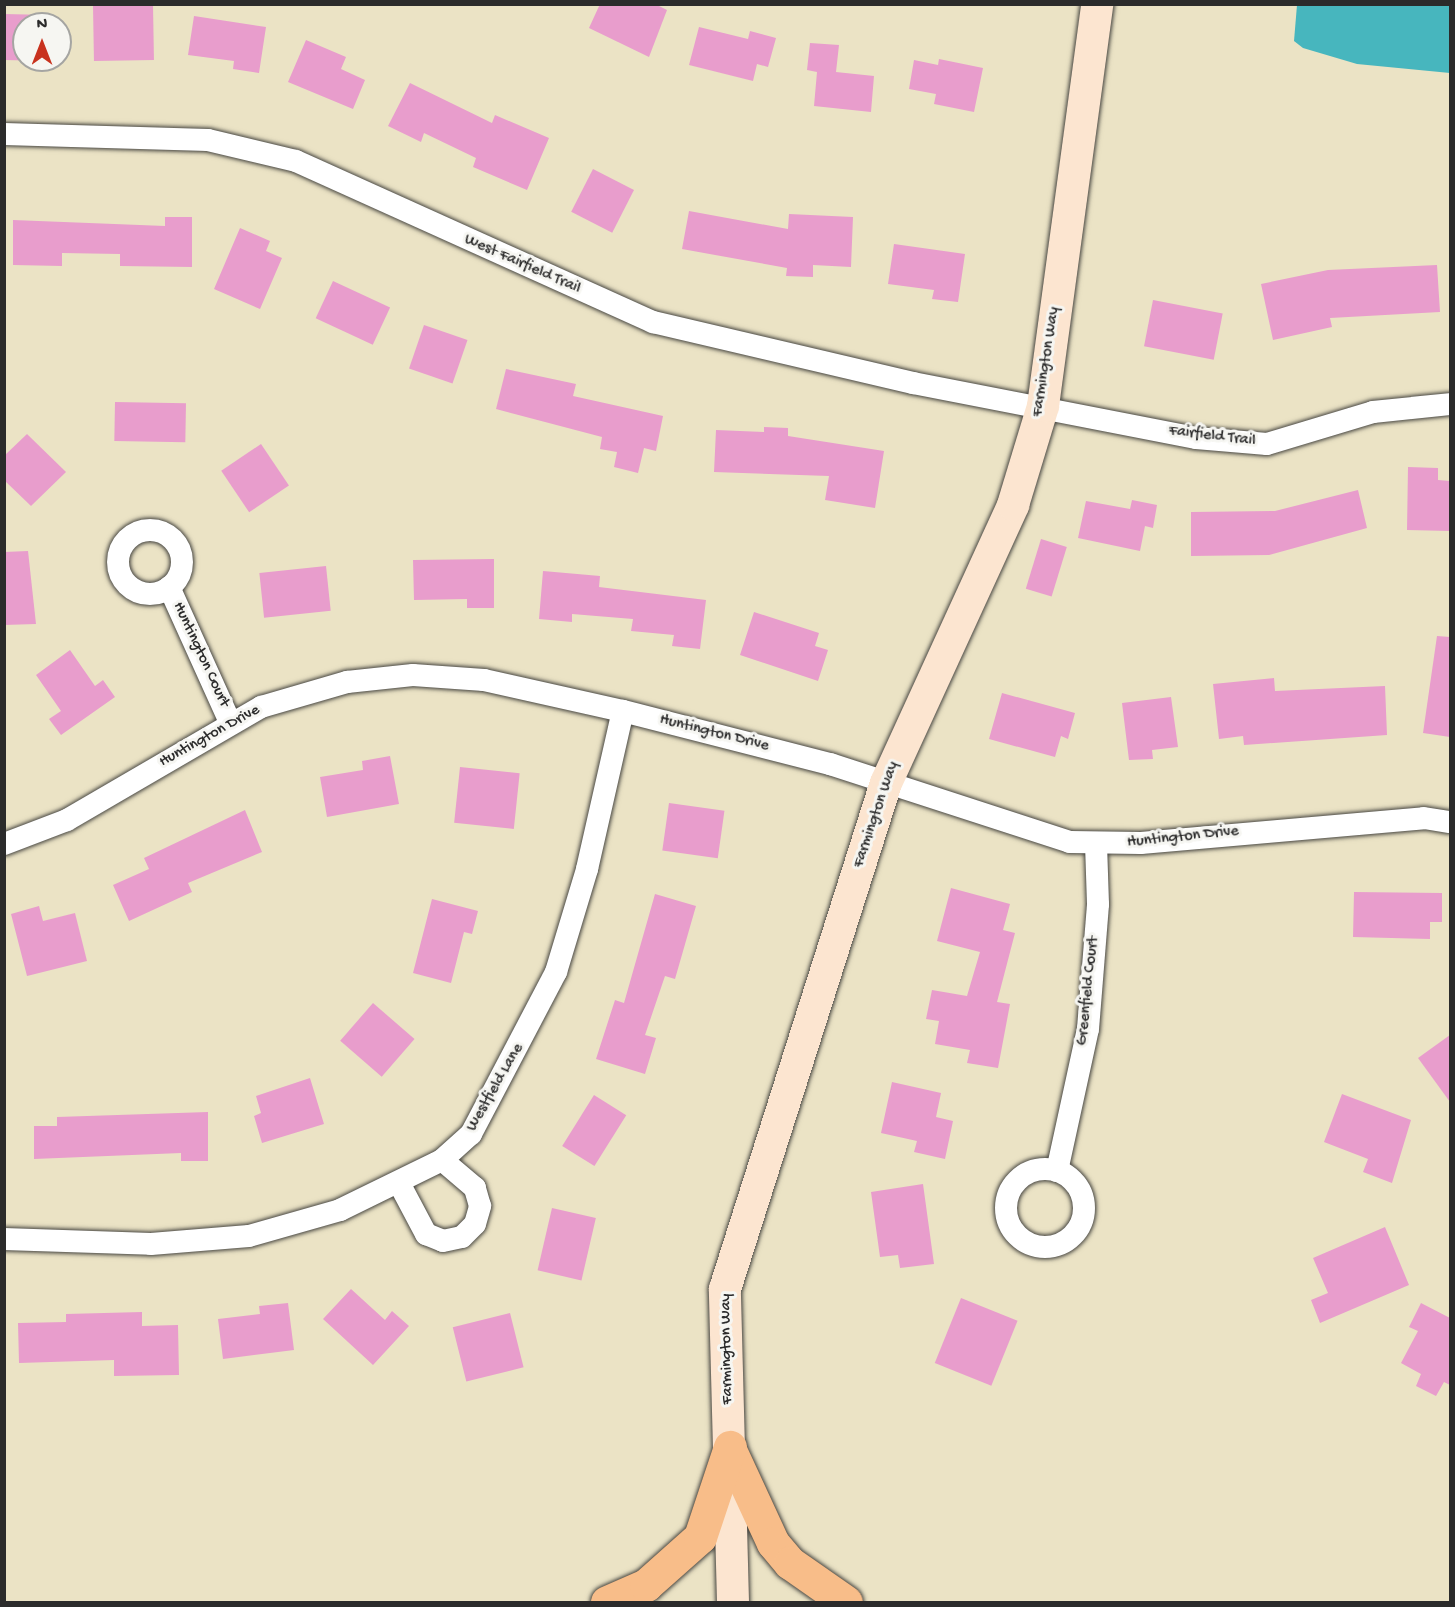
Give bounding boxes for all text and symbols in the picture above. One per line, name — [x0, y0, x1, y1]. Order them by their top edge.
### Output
north arrow — [12, 12, 72, 72]
text: N — [37, 16, 47, 35]
street label: West Fairfield Trail — [461, 231, 583, 299]
street label: Farmington Way — [1029, 306, 1065, 418]
street label: Fairfield Trail — [1168, 422, 1256, 452]
street label: Huntington Court — [167, 599, 233, 711]
street label: Huntington Drive — [156, 701, 264, 773]
street label: Huntington Drive — [657, 711, 771, 757]
street label: Farmington Way — [850, 759, 904, 871]
street label: Huntington Drive — [1126, 823, 1240, 853]
street label: Greenfield Court — [1074, 935, 1104, 1047]
street label: Westfield Lane — [463, 1041, 529, 1135]
street label: Farmington Way — [717, 1293, 739, 1405]

